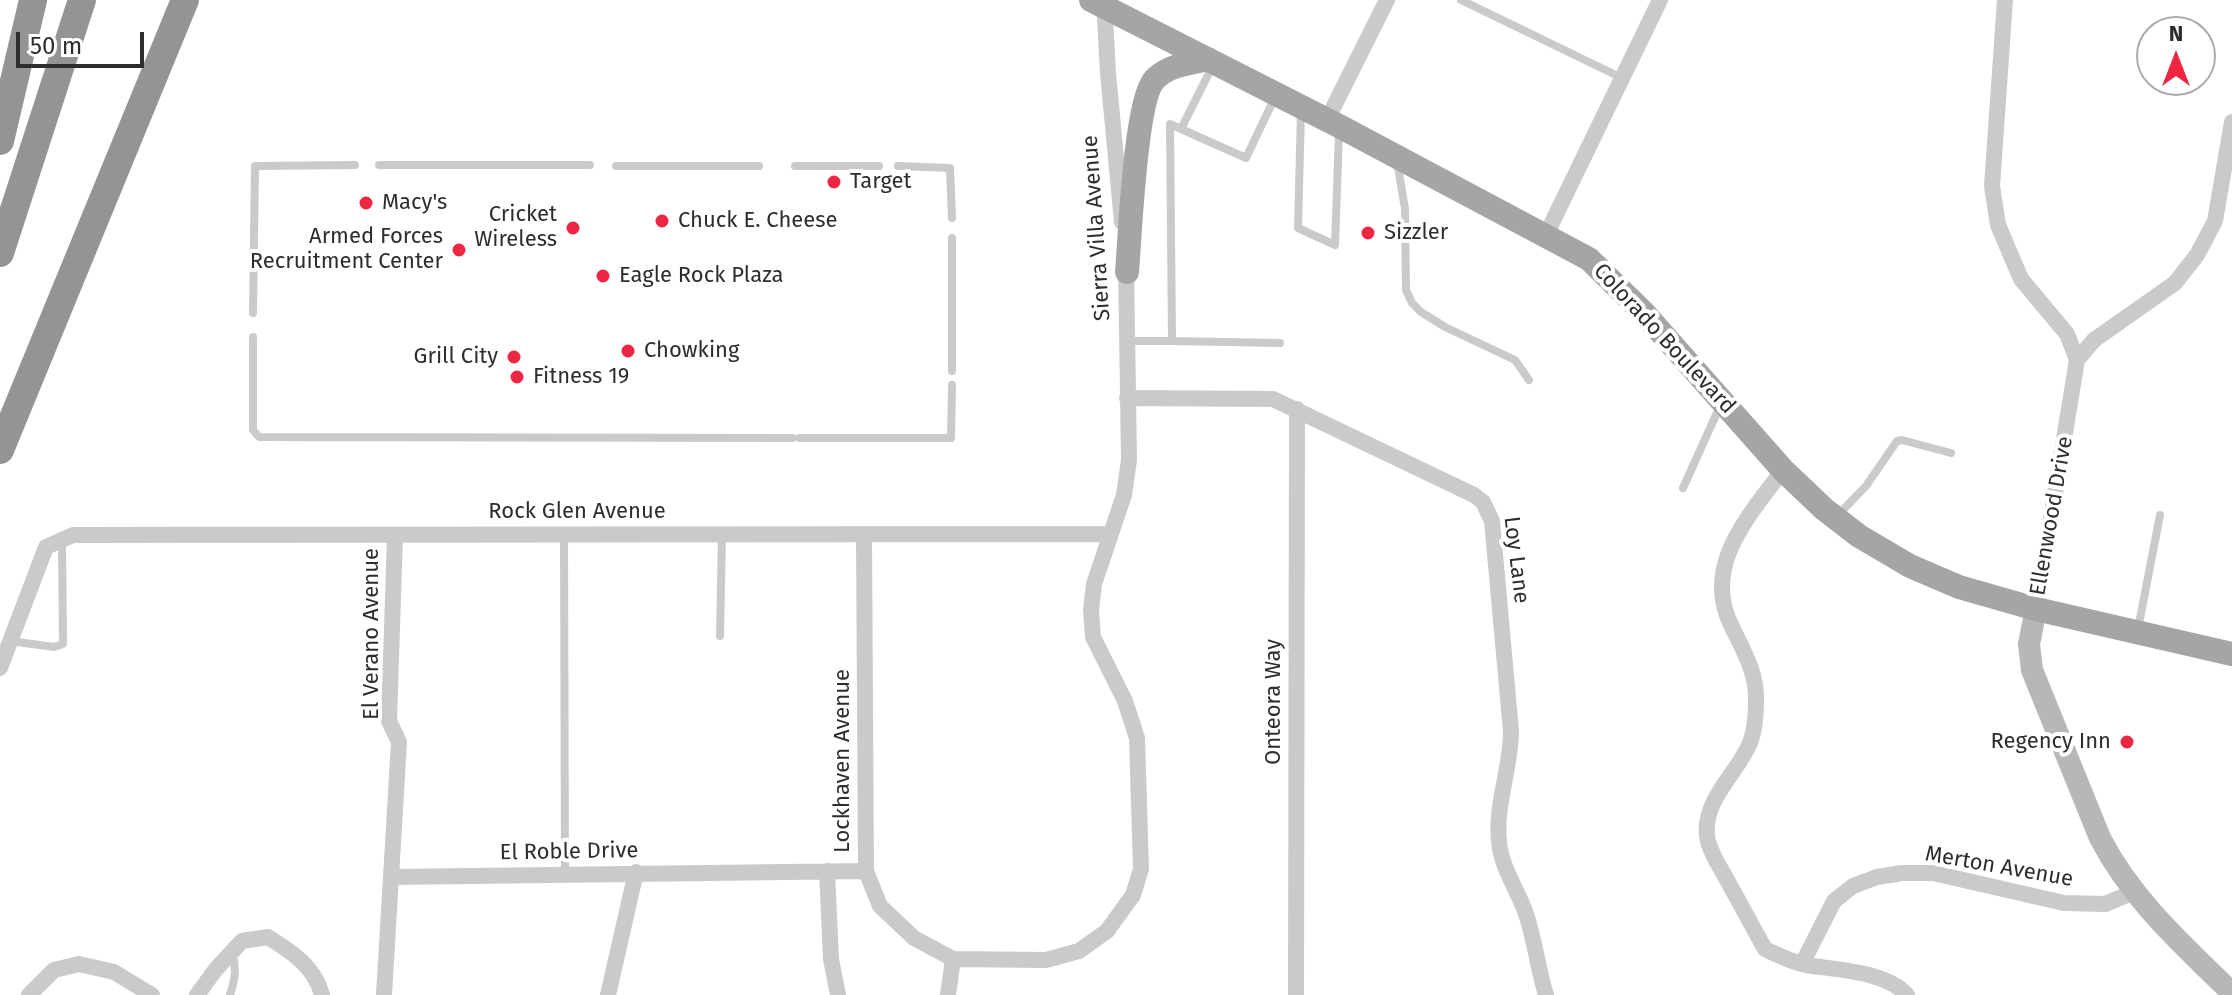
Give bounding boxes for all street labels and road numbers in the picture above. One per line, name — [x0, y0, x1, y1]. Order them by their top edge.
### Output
street label: Sierra Villa Avenue — [1077, 134, 1117, 322]
street label: Colorado Boulevard — [1587, 258, 1741, 420]
street label: Ellenwood Drive — [2025, 434, 2079, 598]
street label: Rock Glen Avenue — [488, 499, 666, 525]
street label: Loy Lane — [1498, 515, 1534, 605]
street label: El Verano Avenue — [359, 548, 385, 720]
street label: Onteora Way — [1261, 639, 1287, 765]
street label: Lockhaven Avenue — [830, 669, 856, 853]
street label: El Roble Drive — [500, 838, 638, 866]
street label: Merton Avenue — [1923, 841, 2075, 893]

